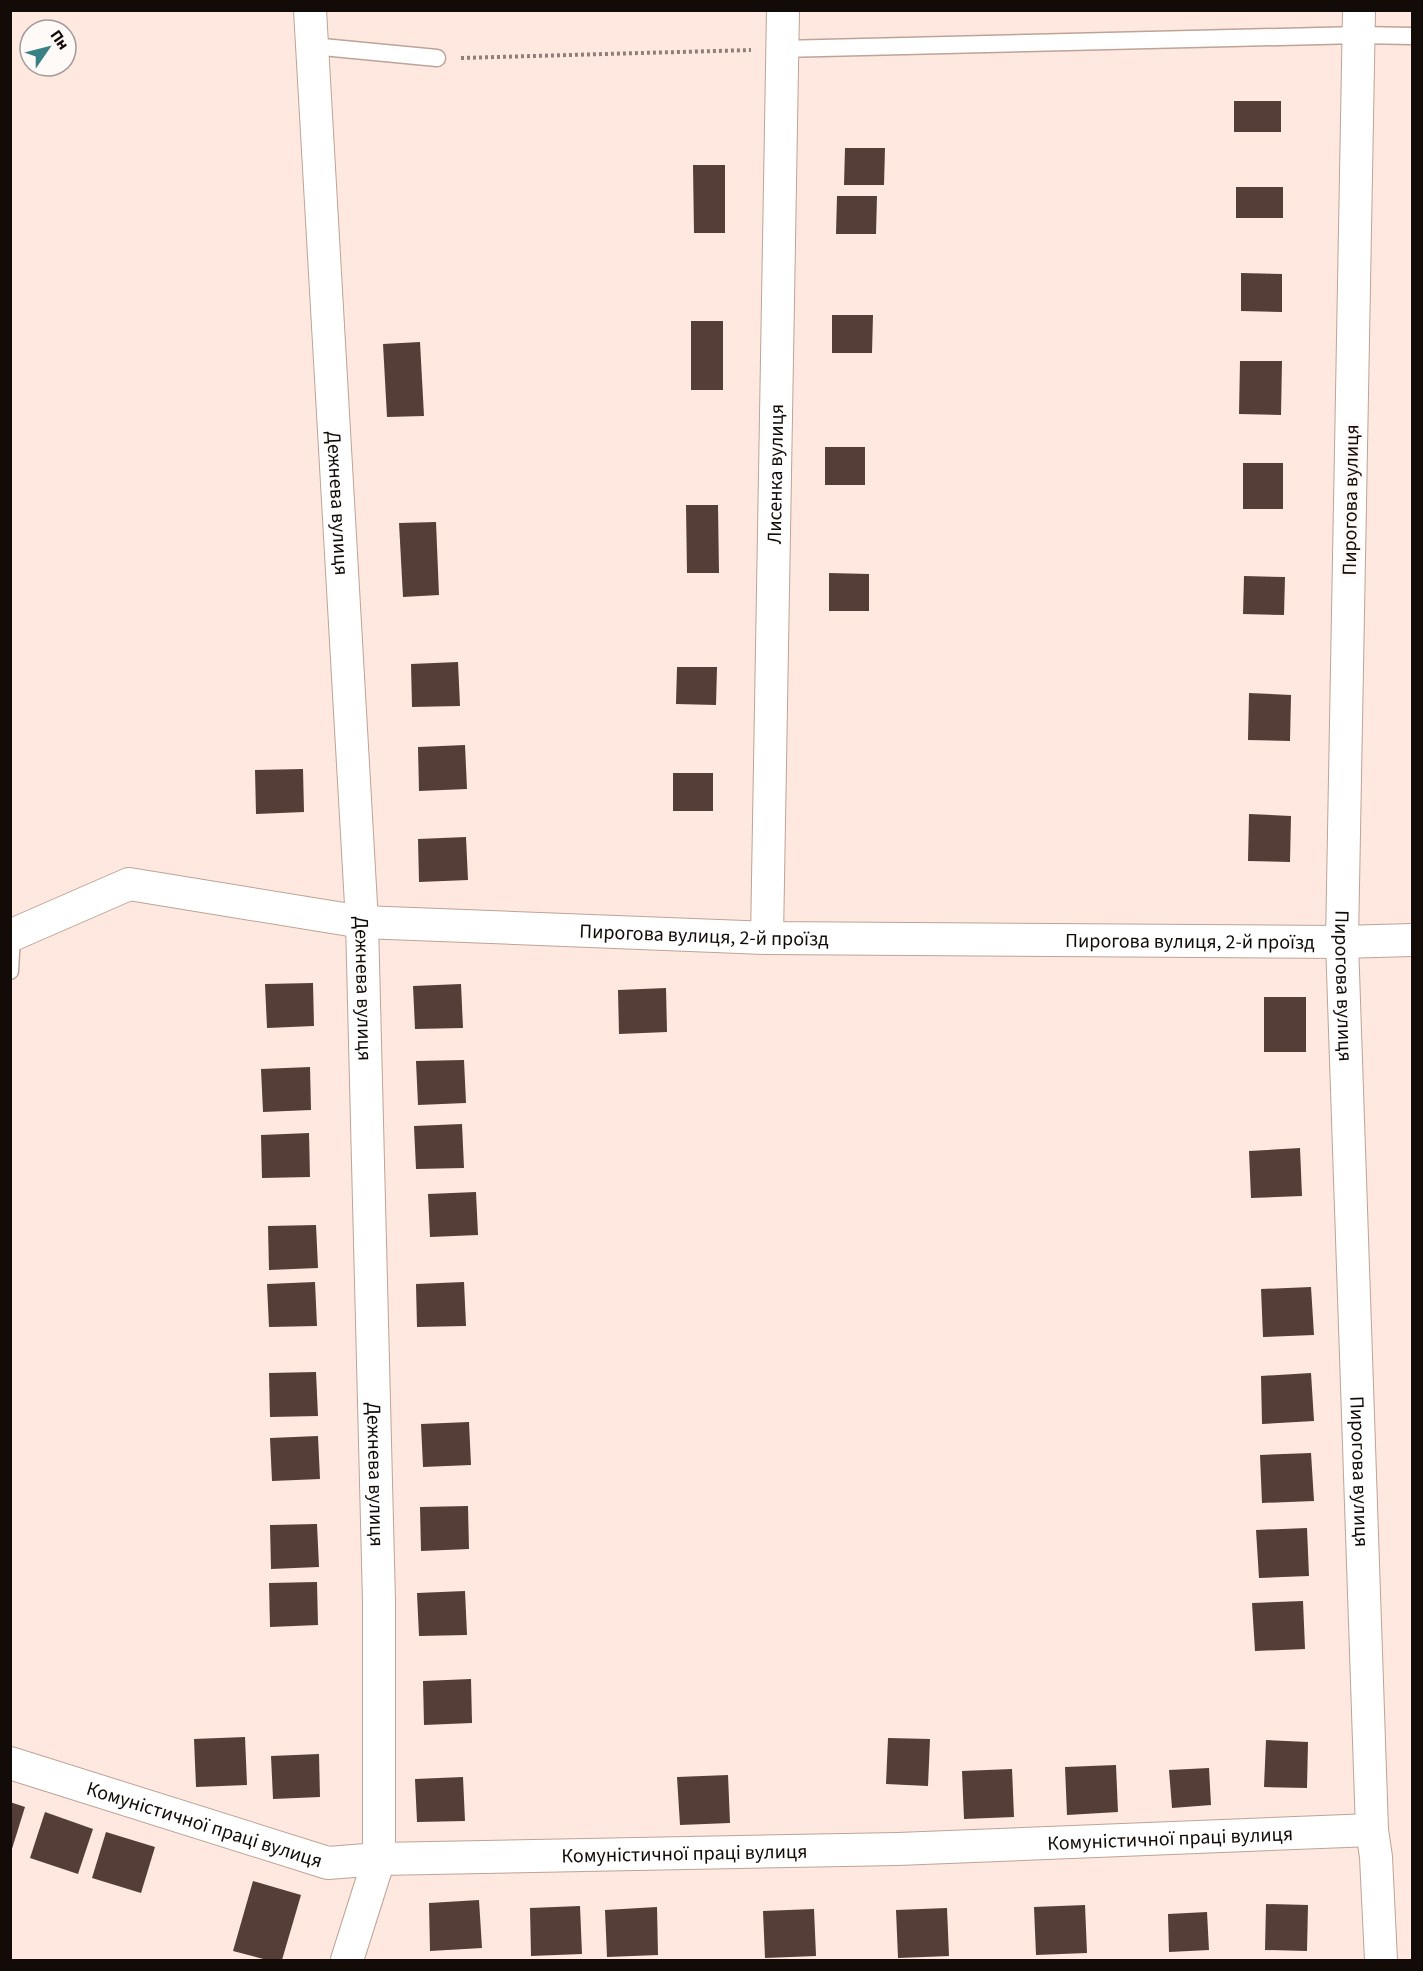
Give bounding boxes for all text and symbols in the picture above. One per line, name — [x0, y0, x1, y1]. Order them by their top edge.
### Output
north arrow — [18, 18, 78, 78]
text: Пн — [45, 26, 74, 54]
street label: Лисенка вулиця — [761, 404, 791, 544]
street label: Пирогова вулиця — [1336, 424, 1366, 576]
street label: Дежнева вулиця — [319, 430, 355, 576]
street label: Пирогова вулиця — [1327, 910, 1359, 1062]
street label: Дежнева вулиця — [347, 916, 378, 1061]
street label: Пирогова вулиця, 2-й проїзд — [579, 918, 829, 953]
street label: Пирогова вулиця, 2-й проїзд — [1065, 927, 1315, 957]
street label: Пирогова вулиця — [1342, 1395, 1375, 1548]
street label: Дежнева вулиця — [359, 1402, 391, 1547]
street label: Комуністичної праці вулиця — [83, 1775, 326, 1875]
street label: Комуністичної праці вулиця — [1047, 1820, 1294, 1858]
street label: Комуністичної праці вулиця — [561, 1838, 808, 1870]

